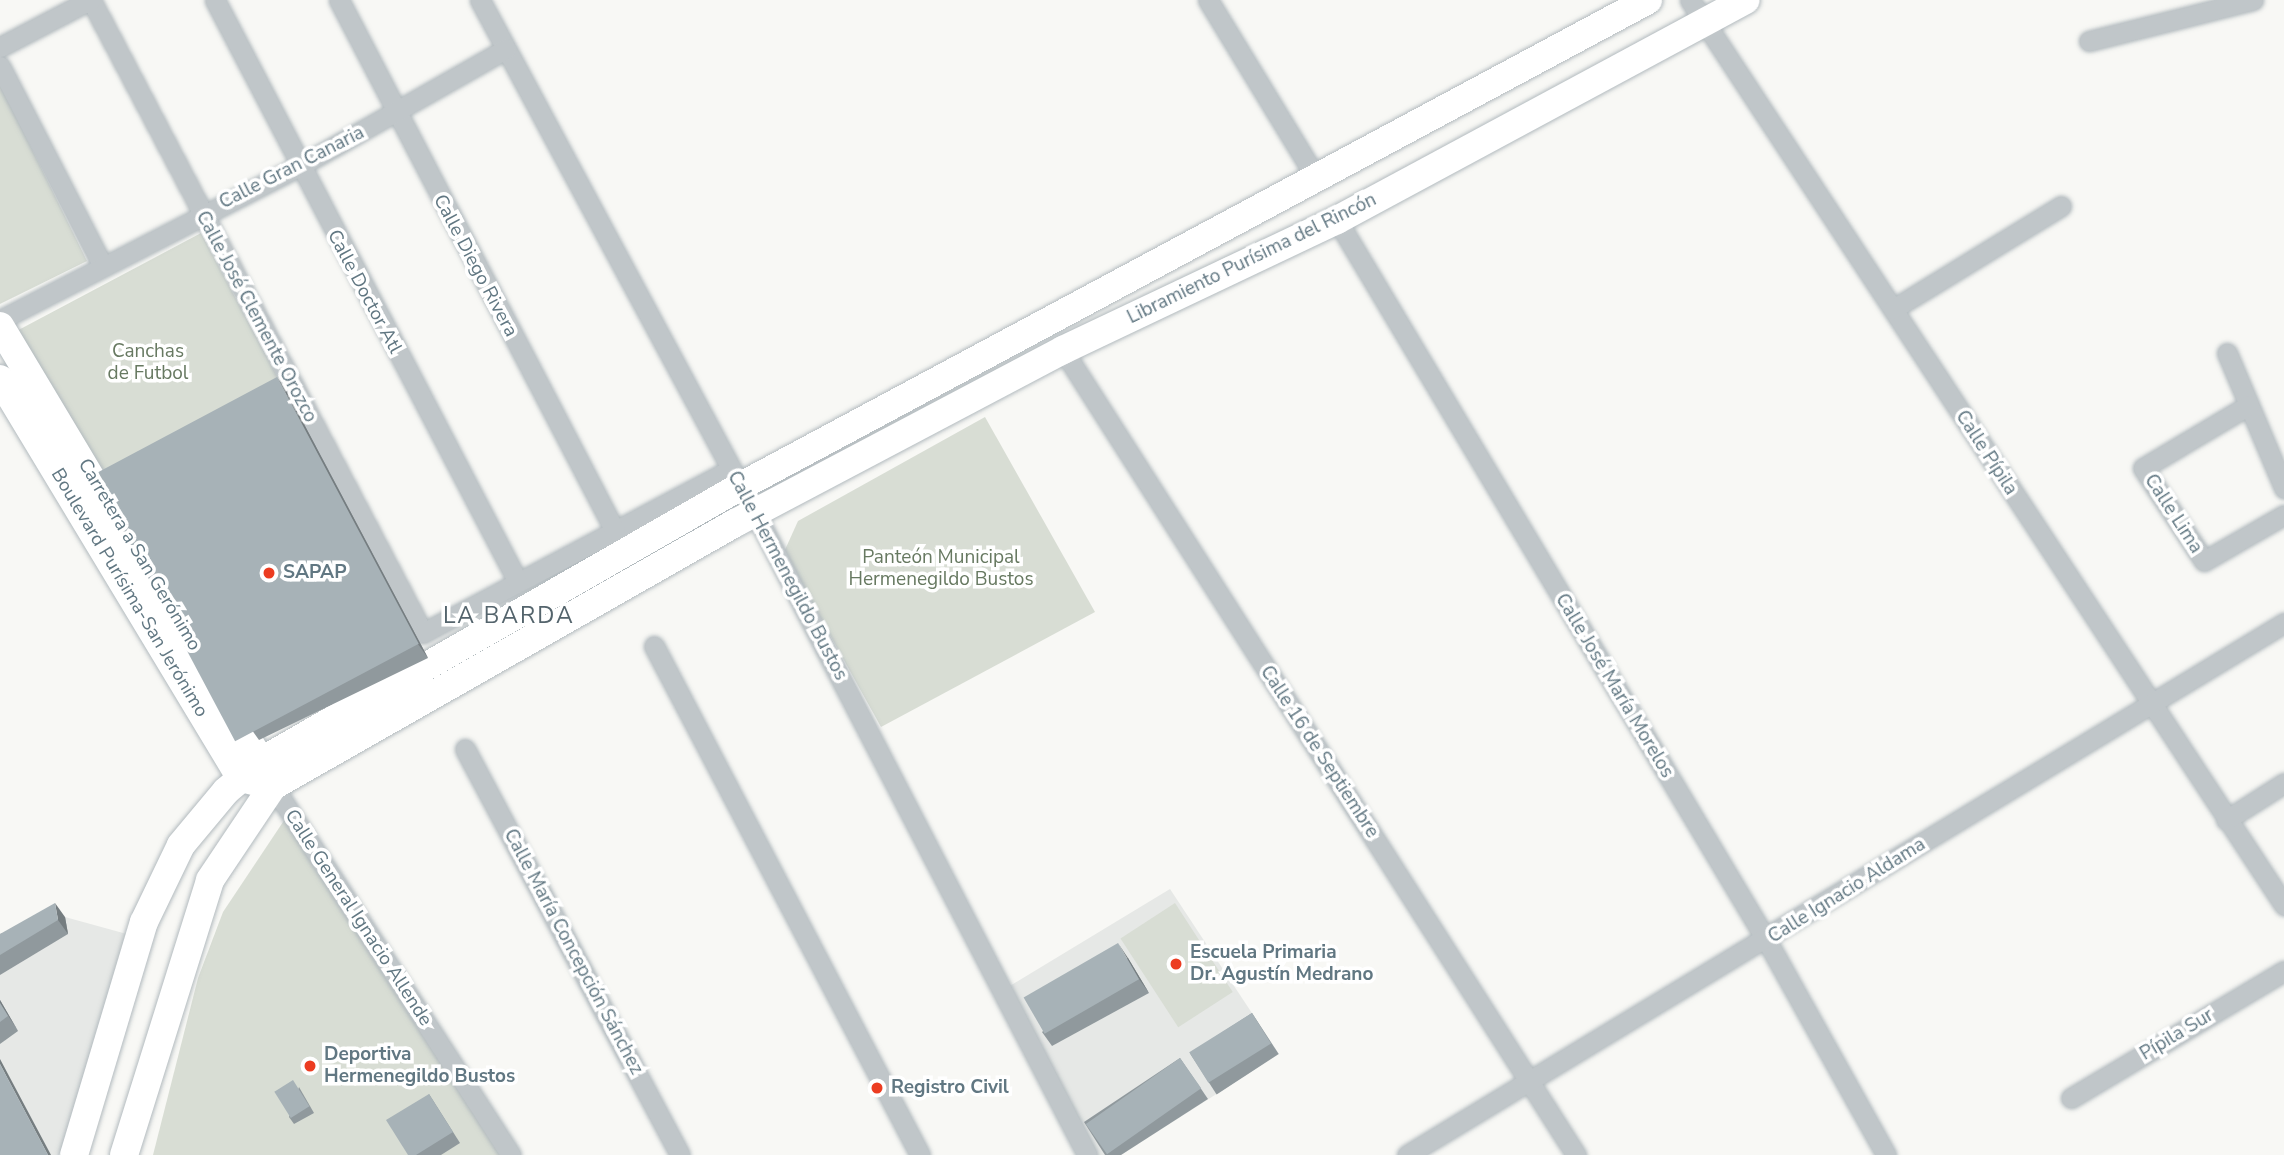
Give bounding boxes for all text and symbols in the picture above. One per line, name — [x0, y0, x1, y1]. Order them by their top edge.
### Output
street label: Calle Gran Canaria — [216, 122, 368, 214]
street label: Libramiento Purísima del Rincón — [1124, 189, 1380, 329]
street label: Calle Diego Rivera — [428, 191, 522, 341]
street label: Calle José Clemente Orozco — [191, 207, 321, 427]
street label: Calle Doctor Atl — [322, 226, 406, 358]
park label: Canchas de Futbol — [108, 341, 188, 385]
street label: Calle Pípila — [1950, 406, 2022, 500]
street label: Carretera a San Gerónimo — [73, 455, 205, 655]
street label: Boulevard Purísima-San Jerónimo — [46, 464, 212, 722]
street label: Calle Hermenegildo Bustos — [722, 467, 852, 685]
street label: Calle Lima — [2139, 470, 2207, 558]
park label: Panteón Municipal Hermenegildo Bustos — [848, 547, 1034, 591]
place label: SAPAP — [283, 562, 347, 584]
marker: SAPAP — [261, 565, 277, 581]
street label: Calle José María Morelos — [1550, 590, 1678, 782]
district label: LA BARDA — [444, 602, 574, 630]
street label: Calle 16 de Septiembre — [1255, 662, 1383, 842]
street label: Calle General Ignacio Allende — [279, 806, 437, 1030]
street label: Calle María Concepción Sánchez — [498, 825, 648, 1079]
street label: Calle Ignacio Aldama — [1764, 833, 1930, 949]
place label: Escuela Primaria Dr. Agustín Medrano — [1190, 942, 1373, 986]
marker: Escuela Primaria Dr. Agustín Medrano — [1168, 956, 1184, 972]
street label: Pípila Sur — [2136, 1004, 2218, 1066]
place label: Deportiva Hermenegildo Bustos — [324, 1044, 515, 1088]
marker: Deportiva Hermenegildo Bustos — [302, 1058, 318, 1074]
place label: Registro Civil — [891, 1077, 1009, 1099]
marker: Registro Civil — [869, 1080, 885, 1096]

